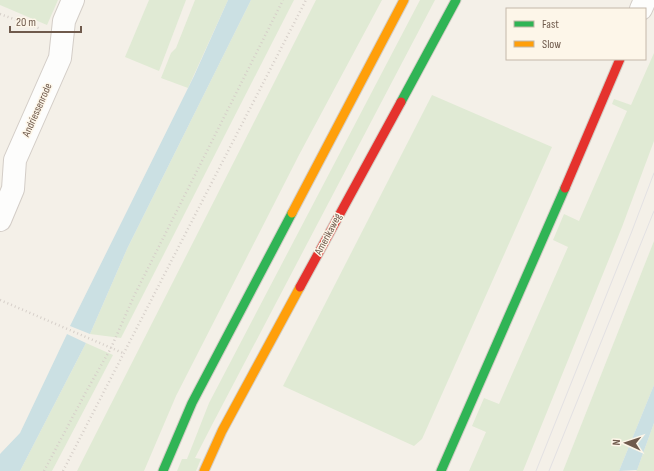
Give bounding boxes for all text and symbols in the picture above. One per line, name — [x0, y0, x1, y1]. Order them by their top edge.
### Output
scale bar — [10, 8, 81, 34]
legend — [506, 8, 646, 60]
text: 20 m — [16, 15, 36, 30]
text: Fast — [542, 17, 559, 32]
text: Slow — [542, 37, 561, 52]
street label: Andriessenrode — [19, 81, 55, 140]
street label: Amerikaweg — [311, 211, 345, 258]
north arrow — [606, 423, 646, 463]
text: N — [610, 439, 623, 446]

